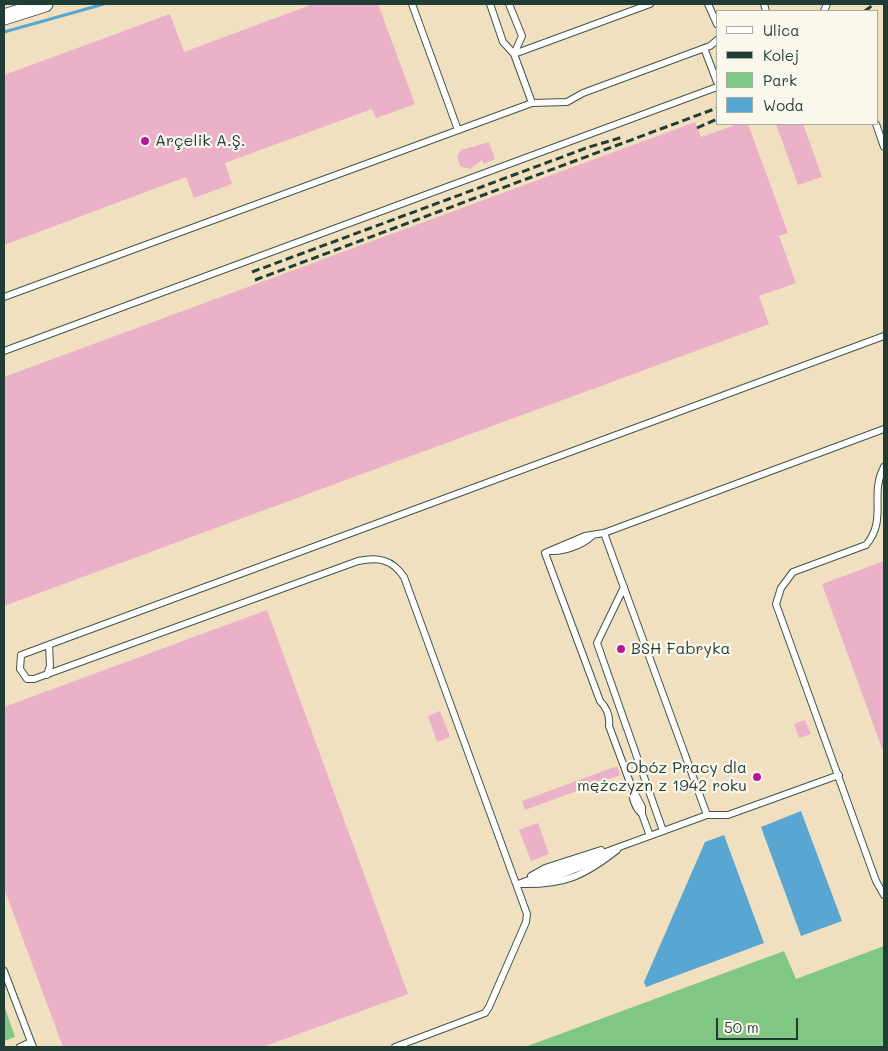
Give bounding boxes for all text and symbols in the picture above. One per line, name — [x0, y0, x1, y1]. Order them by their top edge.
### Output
legend — [716, 10, 878, 125]
text: Ulica — [763, 20, 800, 40]
text: Kolej — [763, 45, 799, 65]
text: Park — [763, 70, 797, 90]
text: Woda — [763, 95, 804, 115]
place label: Arçelik A.Ş. — [155, 131, 245, 151]
marker: Arçelik A.Ş. — [139, 135, 151, 147]
place label: BSH Fabryka — [631, 639, 730, 659]
marker: BSH Fabryka — [615, 643, 627, 655]
place label: Obóz Pracy dla mężczyzn z 1942 roku — [577, 758, 747, 796]
marker: Obóz Pracy dla mężczyzn z 1942 roku — [751, 771, 763, 783]
scale bar — [718, 1008, 800, 1040]
text: 50 m — [724, 1017, 759, 1037]

